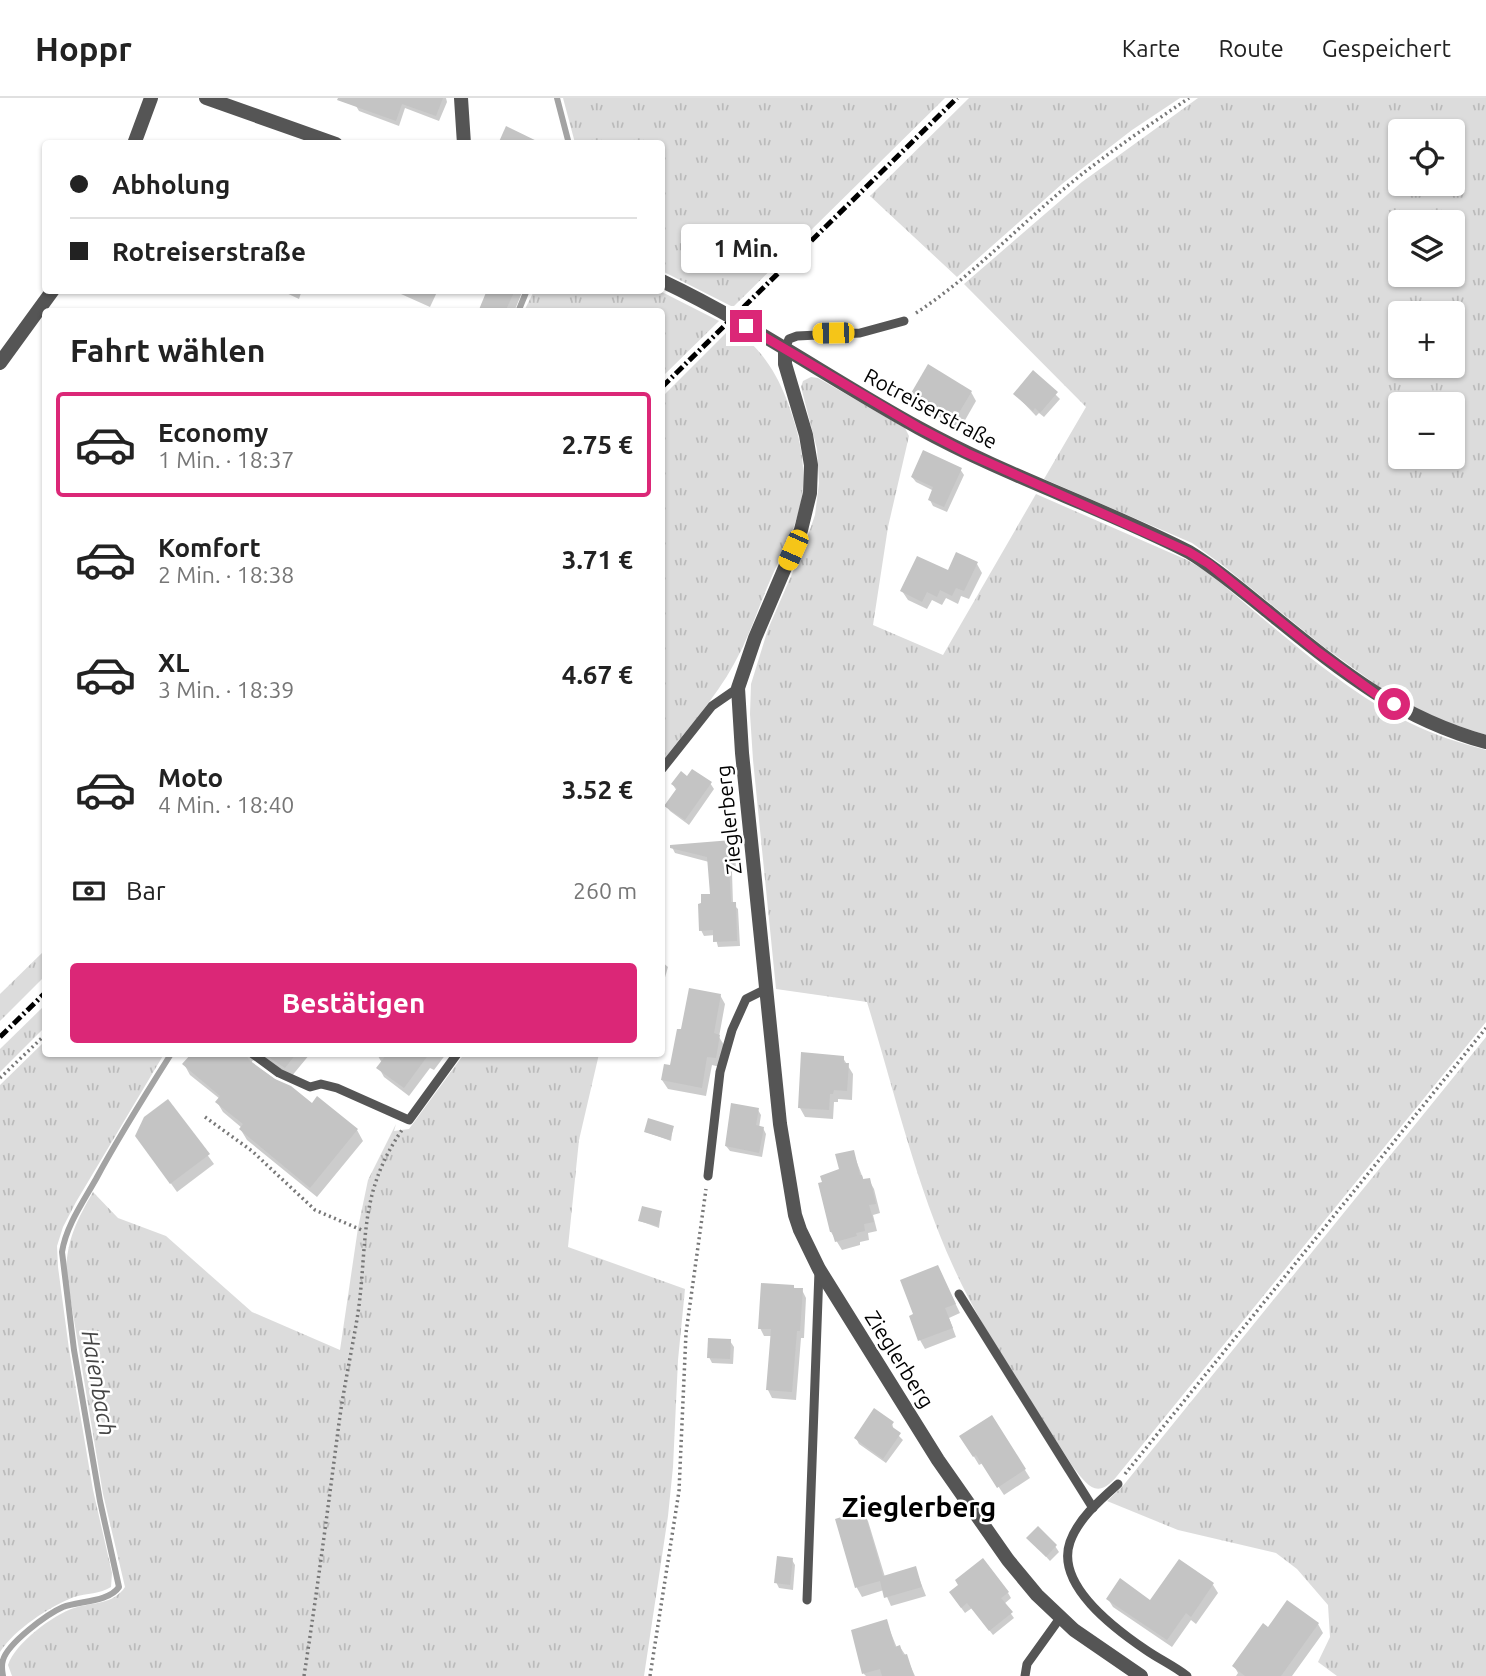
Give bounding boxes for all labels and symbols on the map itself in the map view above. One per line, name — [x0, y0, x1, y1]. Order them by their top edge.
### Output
callout: 1 Min. — [681, 224, 811, 274]
route end — [730, 310, 762, 342]
car — [812, 322, 855, 344]
street label: Rotreiserstraße — [860, 363, 1002, 453]
car — [775, 527, 812, 573]
route start — [1378, 688, 1410, 720]
street label: Zieglerberg — [710, 764, 746, 876]
street label: Zieglerberg — [861, 1306, 939, 1412]
water label: Haienbach — [77, 1328, 121, 1438]
district label: Zieglerberg — [842, 1491, 996, 1522]

